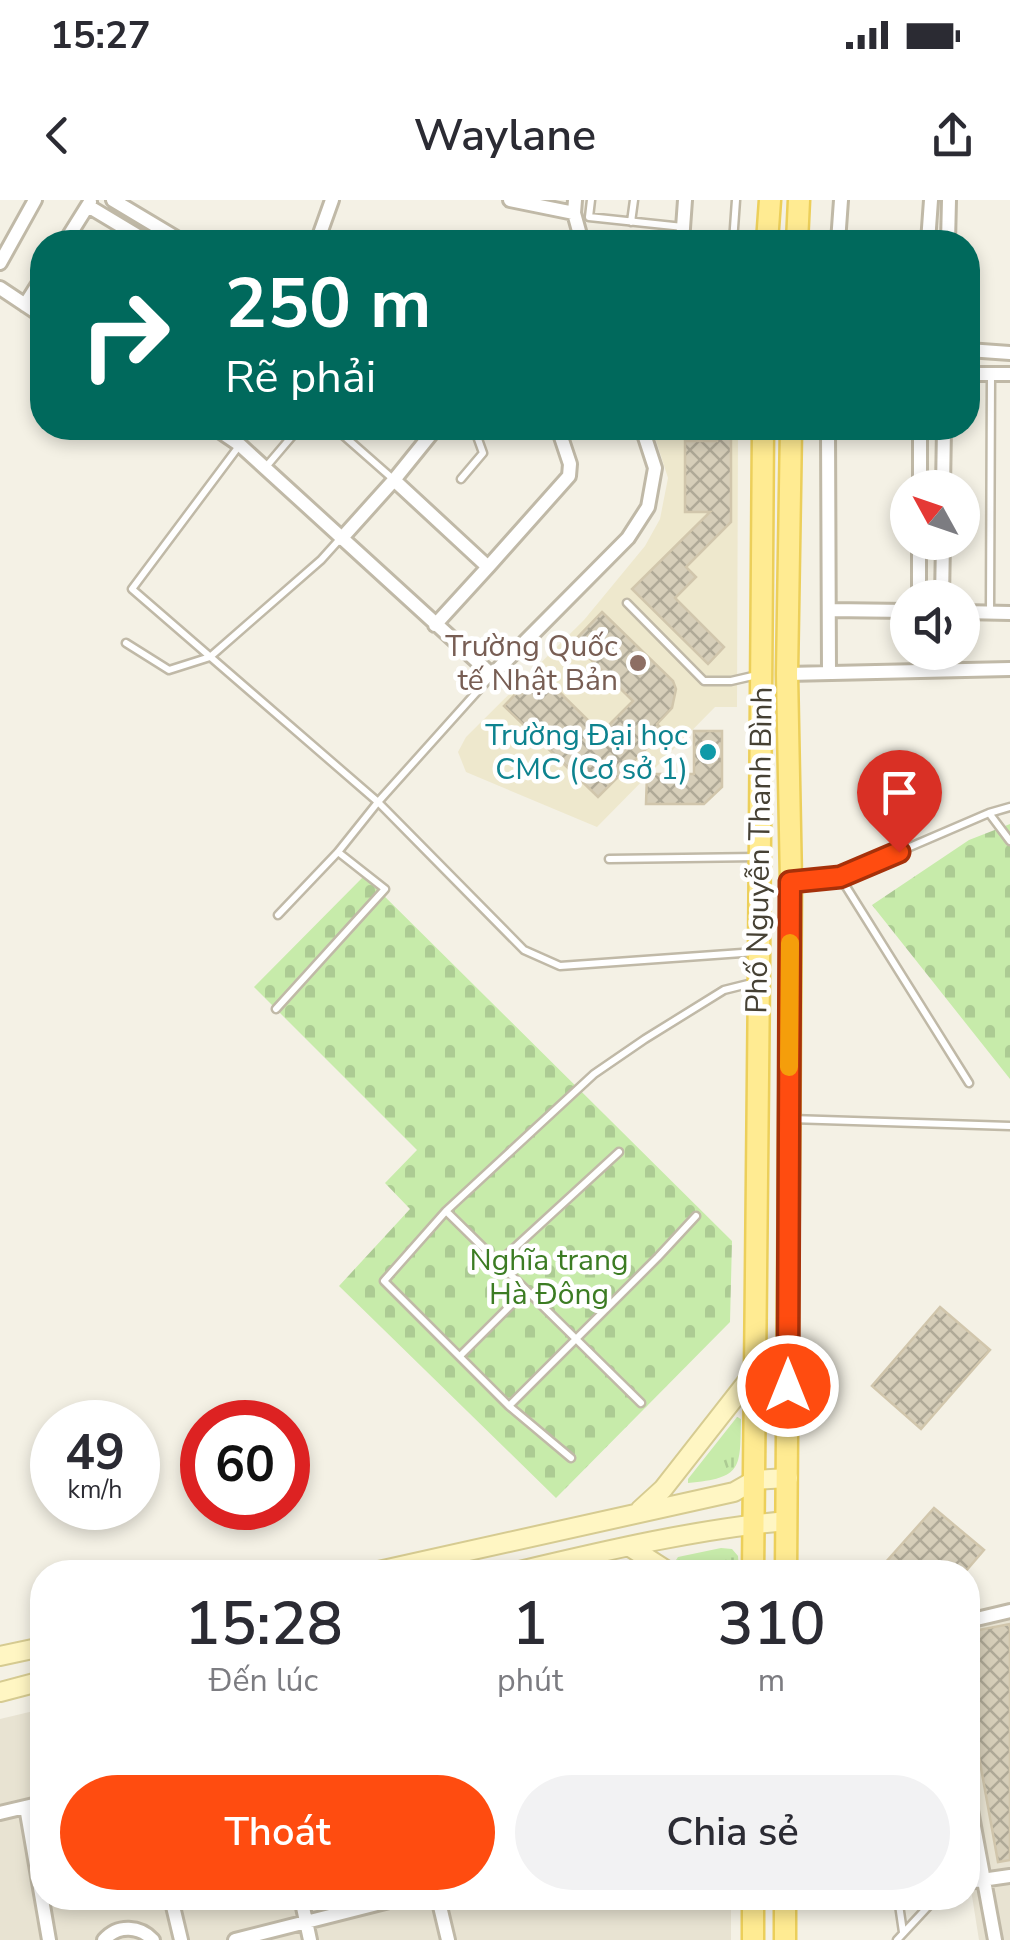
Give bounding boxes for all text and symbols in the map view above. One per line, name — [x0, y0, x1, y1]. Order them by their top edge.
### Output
text: 15:27 — [50, 10, 151, 61]
text: Waylane — [414, 105, 596, 166]
icon: back — [30, 108, 85, 163]
icon: share — [925, 108, 980, 163]
text: 250 m — [225, 256, 431, 352]
icon: right — [60, 270, 190, 400]
text: Rẽ phải — [225, 347, 376, 408]
north arrow — [890, 470, 980, 560]
map controls — [890, 470, 980, 670]
button: sound — [890, 580, 980, 670]
place label: Trường Quốc tế Nhật Bản — [445, 626, 618, 701]
marker: Trường Quốc tế Nhật Bản — [627, 652, 649, 674]
street label: Phố Nguyễn Thanh Bình — [736, 686, 783, 1014]
place label: Trường Đại học CMC (Cơ sở 1) — [485, 715, 688, 790]
marker: Trường Đại học CMC (Cơ sở 1) — [697, 741, 719, 763]
pin — [857, 750, 942, 853]
icon: arrive — [872, 765, 927, 820]
park label: Nghĩa trang Hà Đông — [470, 1240, 629, 1315]
position arrow — [736, 1334, 840, 1438]
speed limit sign: 60 — [180, 1400, 310, 1530]
text: 49 — [65, 1418, 125, 1487]
text: km/h — [67, 1473, 123, 1507]
text: 15:28 — [184, 1583, 343, 1665]
text: 1 — [512, 1583, 548, 1665]
text: 310 — [718, 1583, 826, 1665]
text: Đến lúc — [209, 1659, 318, 1702]
text: phút — [497, 1659, 563, 1702]
text: m — [758, 1659, 785, 1702]
button: Thoát — [60, 1775, 495, 1890]
button: Chia sẻ — [515, 1775, 950, 1890]

